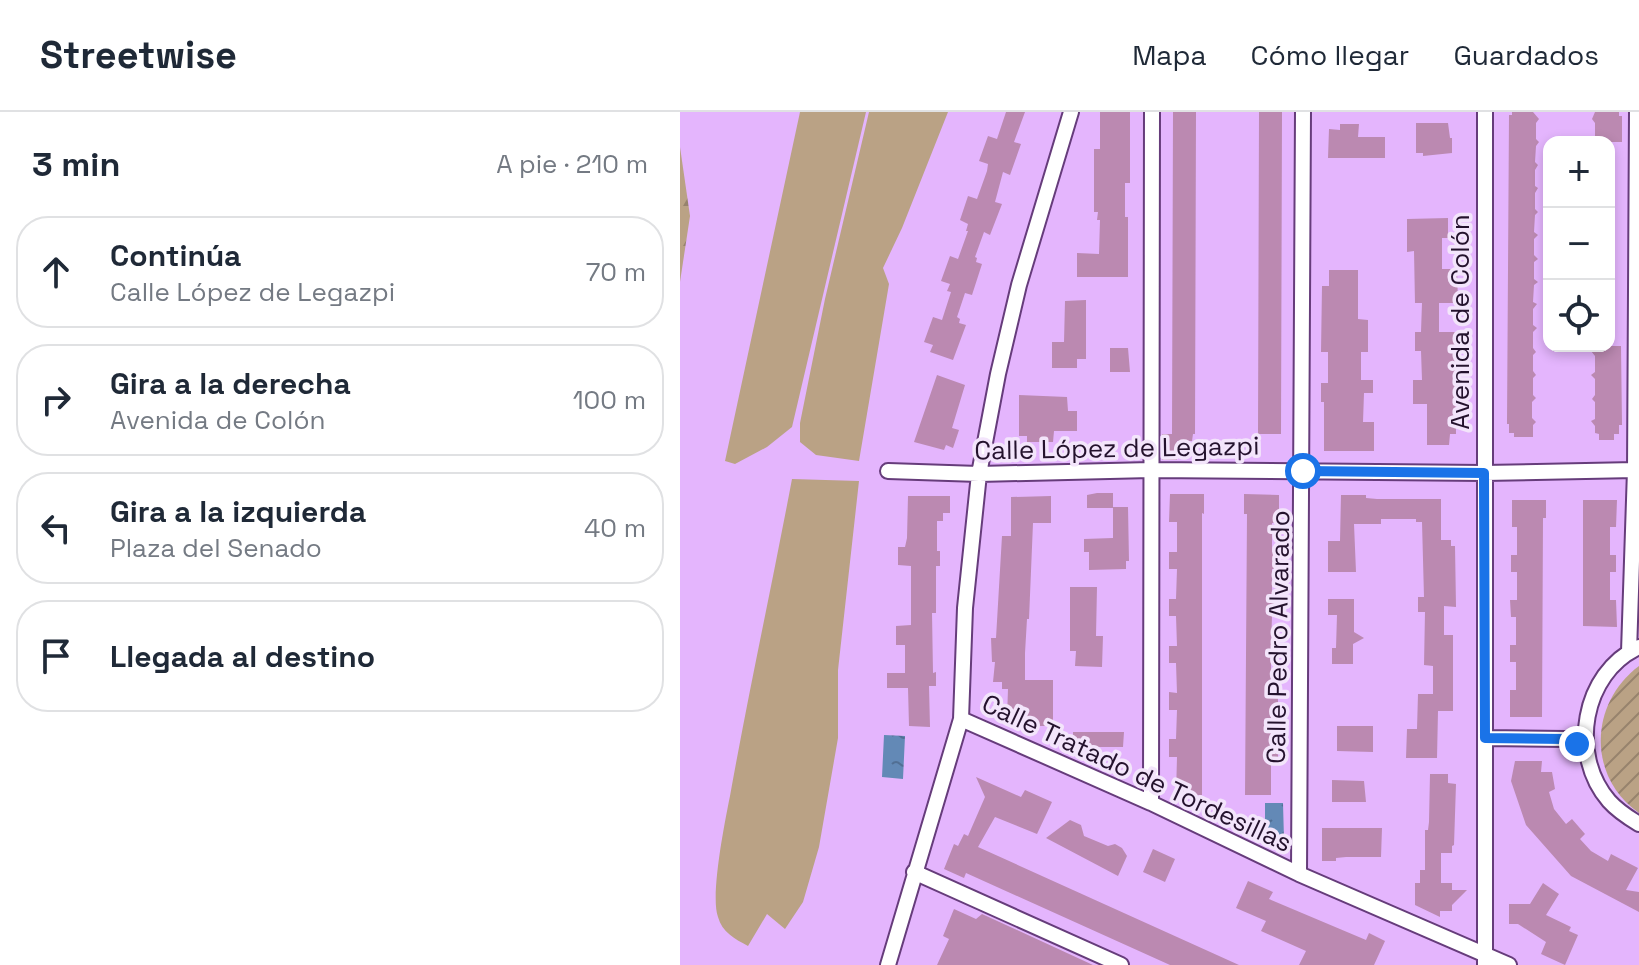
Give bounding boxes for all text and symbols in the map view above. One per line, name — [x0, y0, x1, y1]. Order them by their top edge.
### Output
text: Streetwise — [40, 31, 237, 79]
text: Mapa — [1132, 37, 1207, 73]
text: Cómo llegar — [1251, 37, 1409, 73]
text: Guardados — [1453, 37, 1599, 73]
map controls — [1543, 136, 1615, 352]
button: + — [1543, 136, 1615, 208]
text: 3 min — [32, 143, 120, 186]
text: A pie · 210 m — [496, 147, 648, 181]
button: − — [1543, 208, 1615, 280]
street label: Avenida de Colón — [1443, 214, 1477, 430]
text: Continúa — [110, 236, 241, 275]
icon: ahead — [34, 250, 78, 294]
text: 70 m — [586, 255, 646, 289]
text: Calle López de Legazpi — [110, 275, 395, 309]
button: locate — [1543, 280, 1615, 352]
text: Gira a la derecha — [110, 364, 351, 403]
icon: right — [34, 378, 78, 422]
text: 100 m — [573, 383, 646, 417]
text: Avenida de Colón — [110, 403, 325, 437]
street label: Calle López de Legazpi — [974, 429, 1260, 467]
route start — [1285, 453, 1321, 489]
text: Gira a la izquierda — [110, 492, 366, 531]
icon: left — [34, 506, 78, 550]
street label: Calle Pedro Alvarado — [1259, 510, 1297, 764]
text: 40 m — [584, 511, 646, 545]
text: Plaza del Senado — [110, 531, 322, 565]
icon: arrive — [34, 634, 78, 678]
text: Llegada al destino — [110, 637, 375, 676]
street label: Calle Tratado de Tordesillas — [977, 686, 1297, 860]
route end — [1559, 726, 1595, 762]

